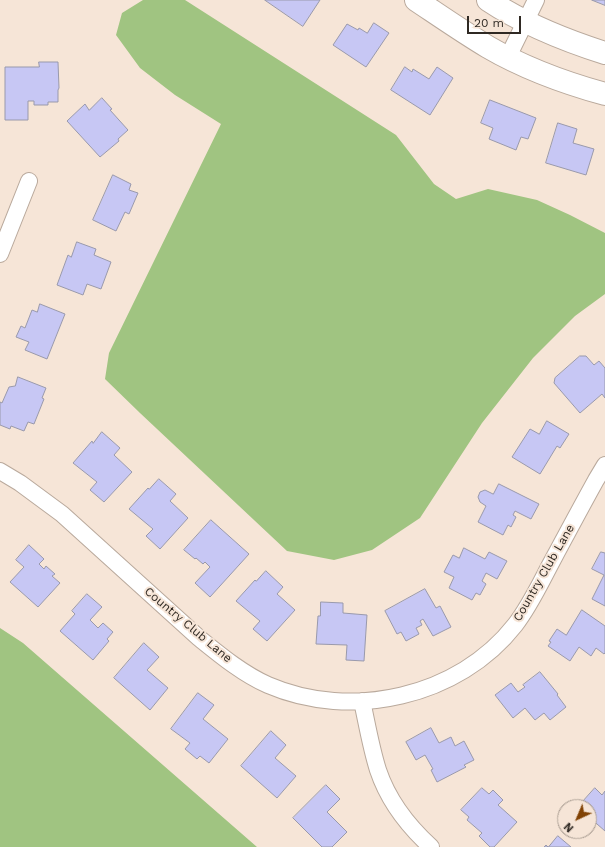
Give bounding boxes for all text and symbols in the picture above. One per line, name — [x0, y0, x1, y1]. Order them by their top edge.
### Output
scale bar — [469, 8, 523, 34]
text: 20 m — [474, 16, 504, 30]
street label: Country Club Lane — [510, 522, 578, 624]
street label: Country Club Lane — [141, 584, 235, 666]
north arrow — [557, 799, 597, 839]
text: N — [562, 820, 576, 835]

